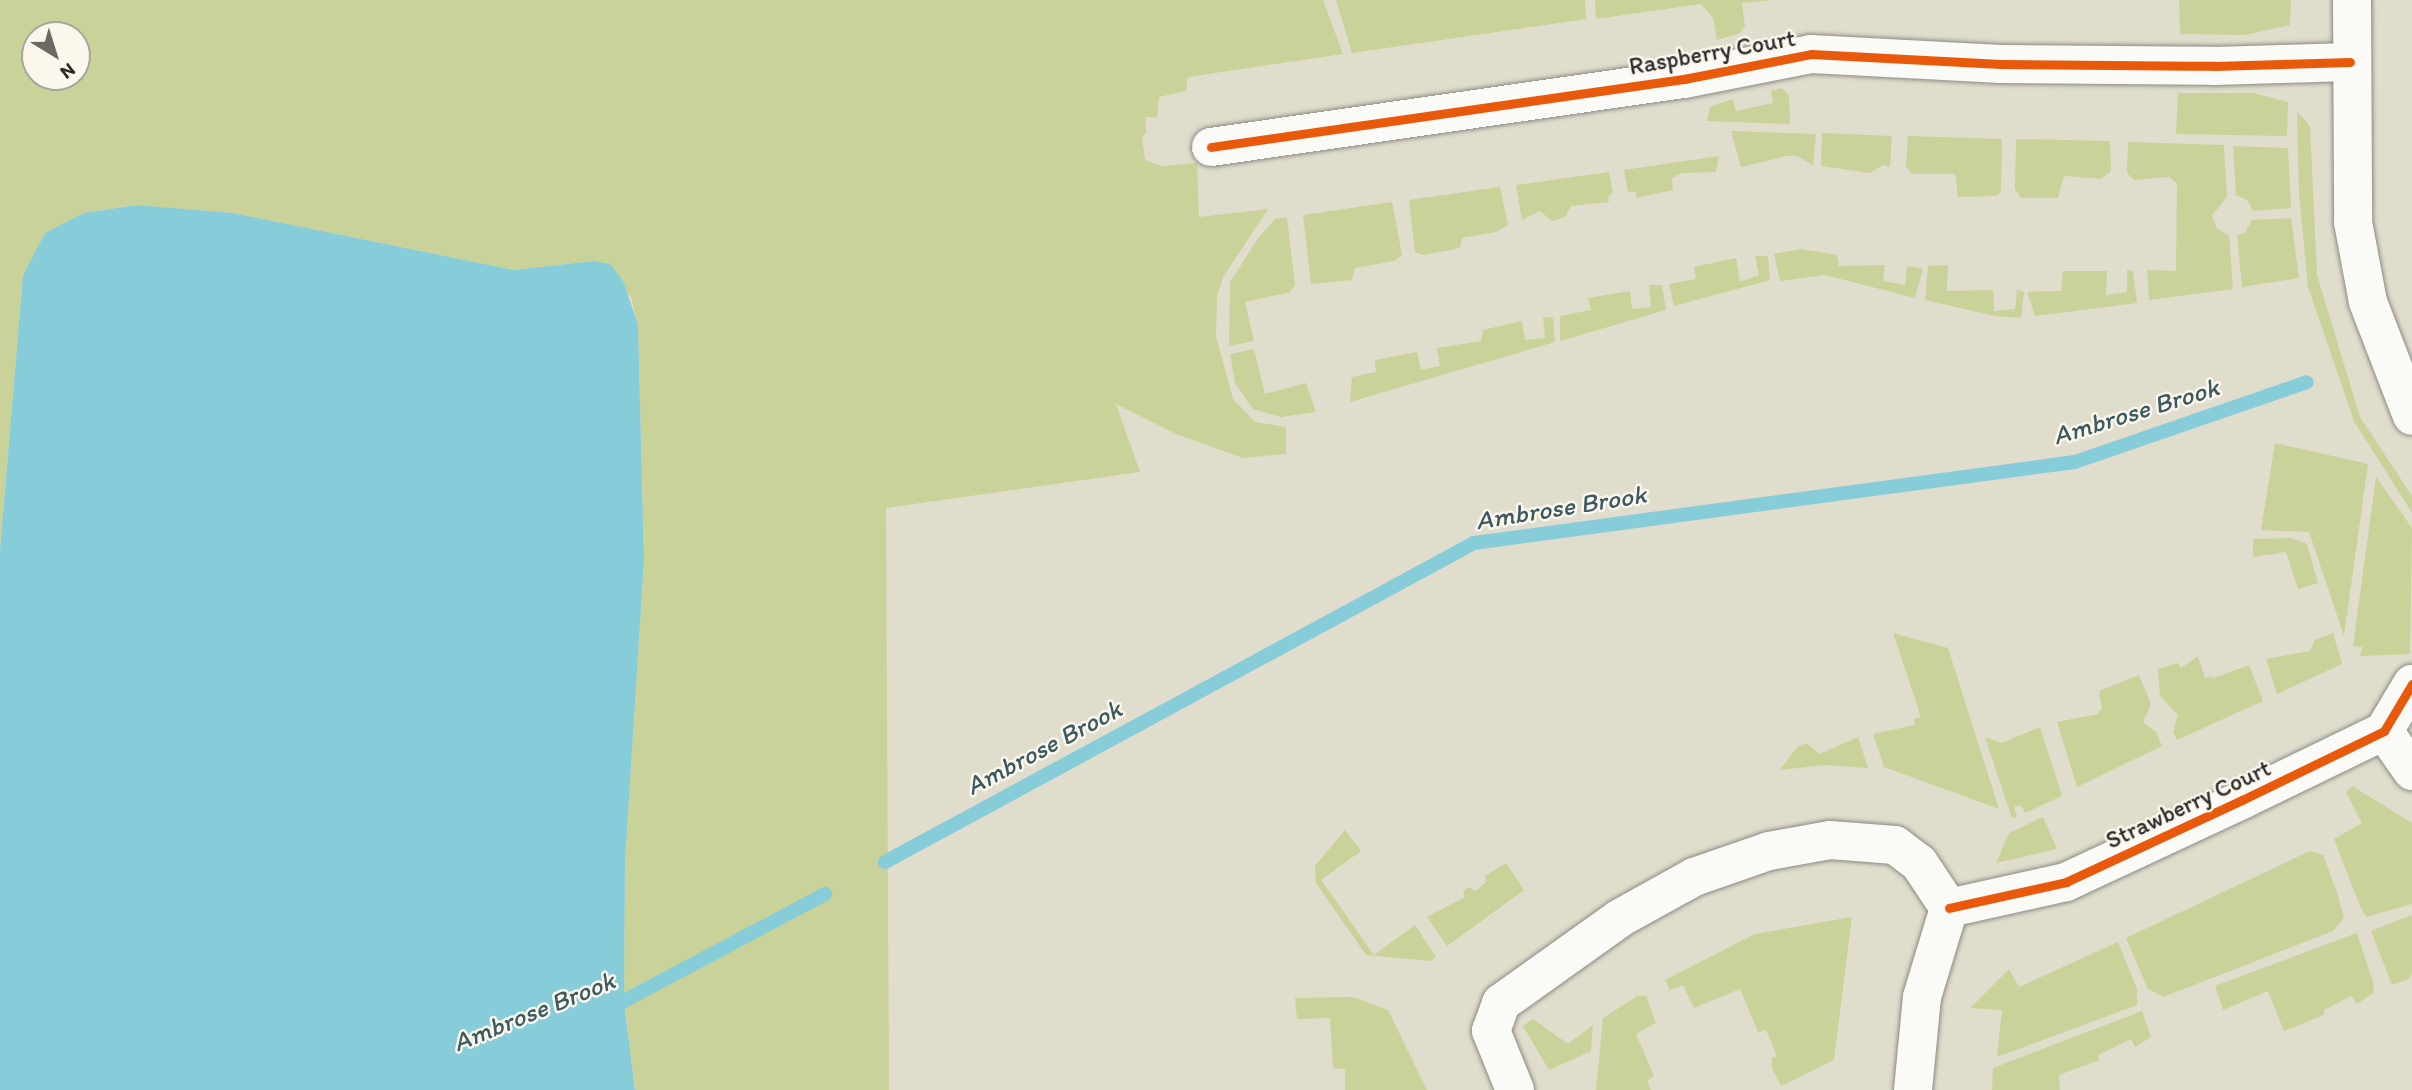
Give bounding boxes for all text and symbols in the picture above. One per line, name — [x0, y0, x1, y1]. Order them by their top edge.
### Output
north arrow — [21, 21, 91, 91]
street label: Raspberry Court — [1627, 23, 1797, 81]
text: N — [56, 58, 80, 84]
water label: Ambrose Brook — [2049, 372, 2223, 452]
water label: Ambrose Brook — [1473, 479, 1649, 537]
water label: Ambrose Brook — [961, 694, 1127, 802]
street label: Strawberry Court — [2101, 753, 2275, 855]
water label: Ambrose Brook — [448, 965, 620, 1059]

